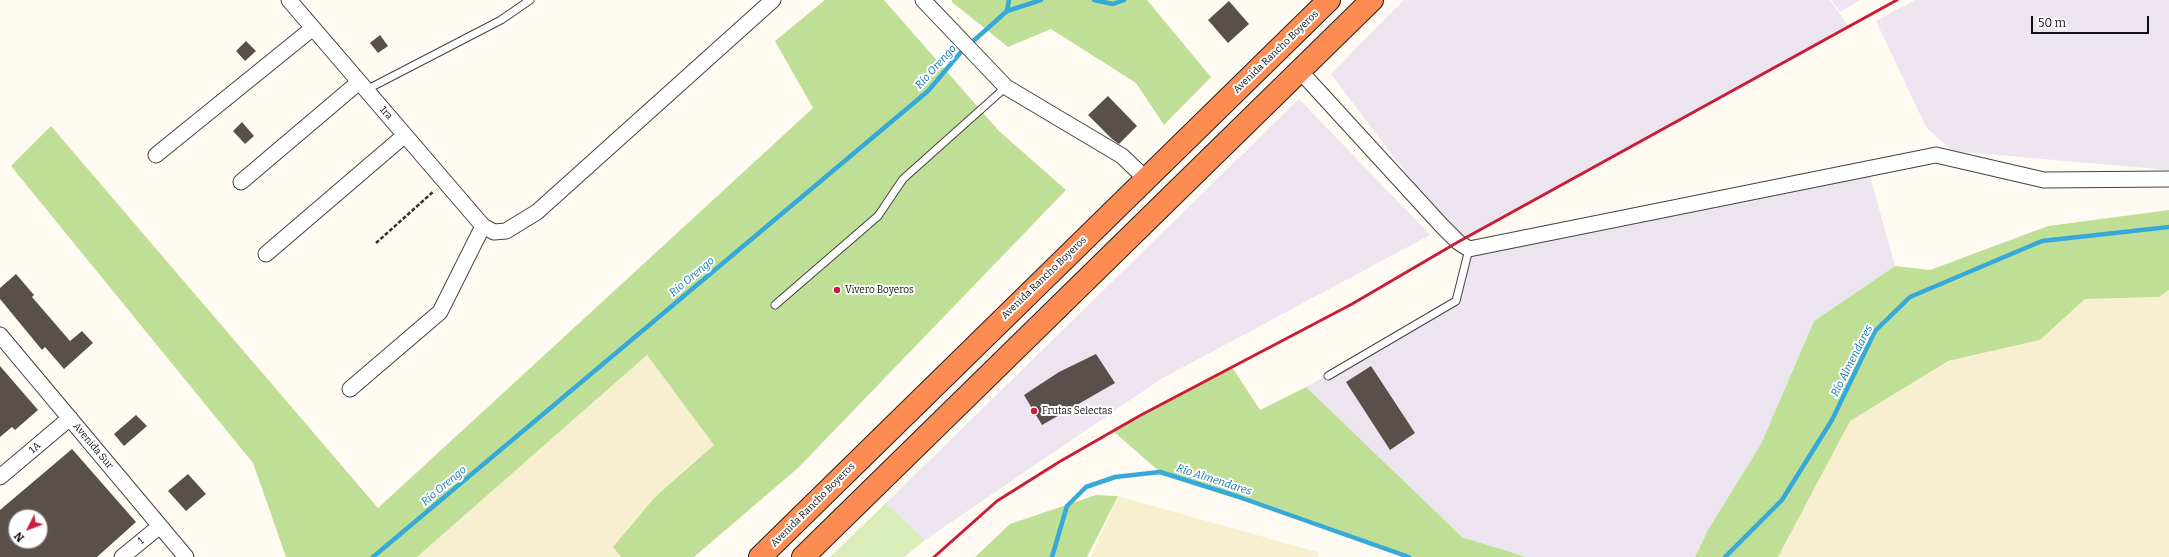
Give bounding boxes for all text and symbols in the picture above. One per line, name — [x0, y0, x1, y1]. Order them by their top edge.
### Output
street label: Avenida Rancho Boyeros — [1231, 8, 1321, 96]
scale bar — [2033, 8, 2151, 34]
text: 50 m — [2038, 16, 2066, 30]
water label: Río Orengo — [913, 42, 959, 92]
street label: 1ra — [377, 104, 395, 122]
street label: Avenida Rancho Boyeros — [999, 234, 1089, 322]
water label: Río Orengo — [667, 254, 717, 300]
place label: Vivero Boyeros — [845, 284, 914, 296]
marker: Vivero Boyeros — [832, 285, 842, 295]
water label: Río Almendares — [1828, 323, 1876, 399]
place label: Frutas Selectas — [1042, 405, 1112, 417]
marker: Frutas Selectas — [1029, 406, 1039, 416]
street label: Avenida Sur — [70, 421, 116, 471]
street label: 1A — [27, 440, 43, 456]
street label: Avenida Rancho Boyeros — [768, 460, 858, 550]
water label: Río Almendares — [1175, 462, 1253, 498]
water label: Río Orengo — [419, 463, 469, 509]
north arrow — [8, 509, 48, 549]
text: N — [12, 529, 27, 544]
street label: 1 — [136, 535, 146, 547]

